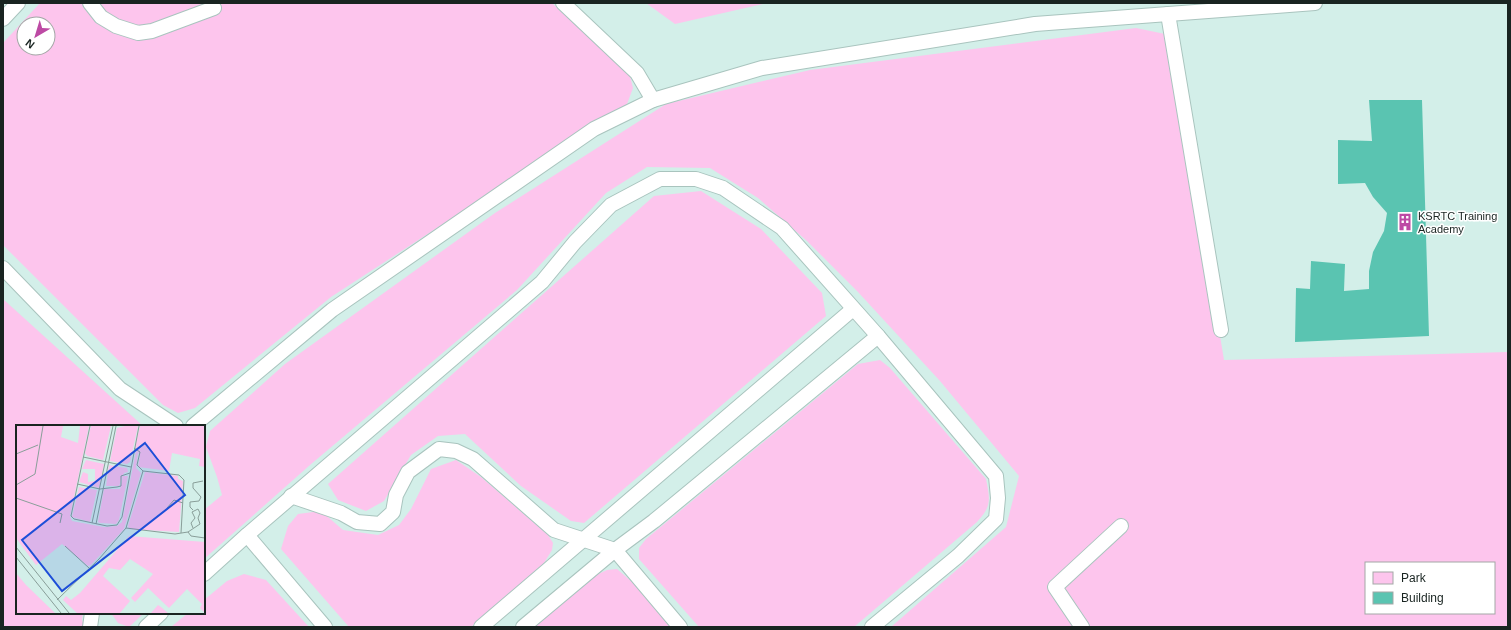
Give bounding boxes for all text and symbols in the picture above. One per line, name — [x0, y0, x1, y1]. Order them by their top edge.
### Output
north arrow — [16, 16, 56, 56]
text: N — [23, 37, 37, 51]
place label: KSRTC Training Academy — [1418, 210, 1497, 235]
building icon: KSRTC Training Academy — [1395, 212, 1415, 232]
inset map — [16, 425, 205, 614]
legend — [1365, 562, 1495, 614]
text: Park — [1401, 571, 1427, 585]
text: Building — [1401, 591, 1444, 605]

